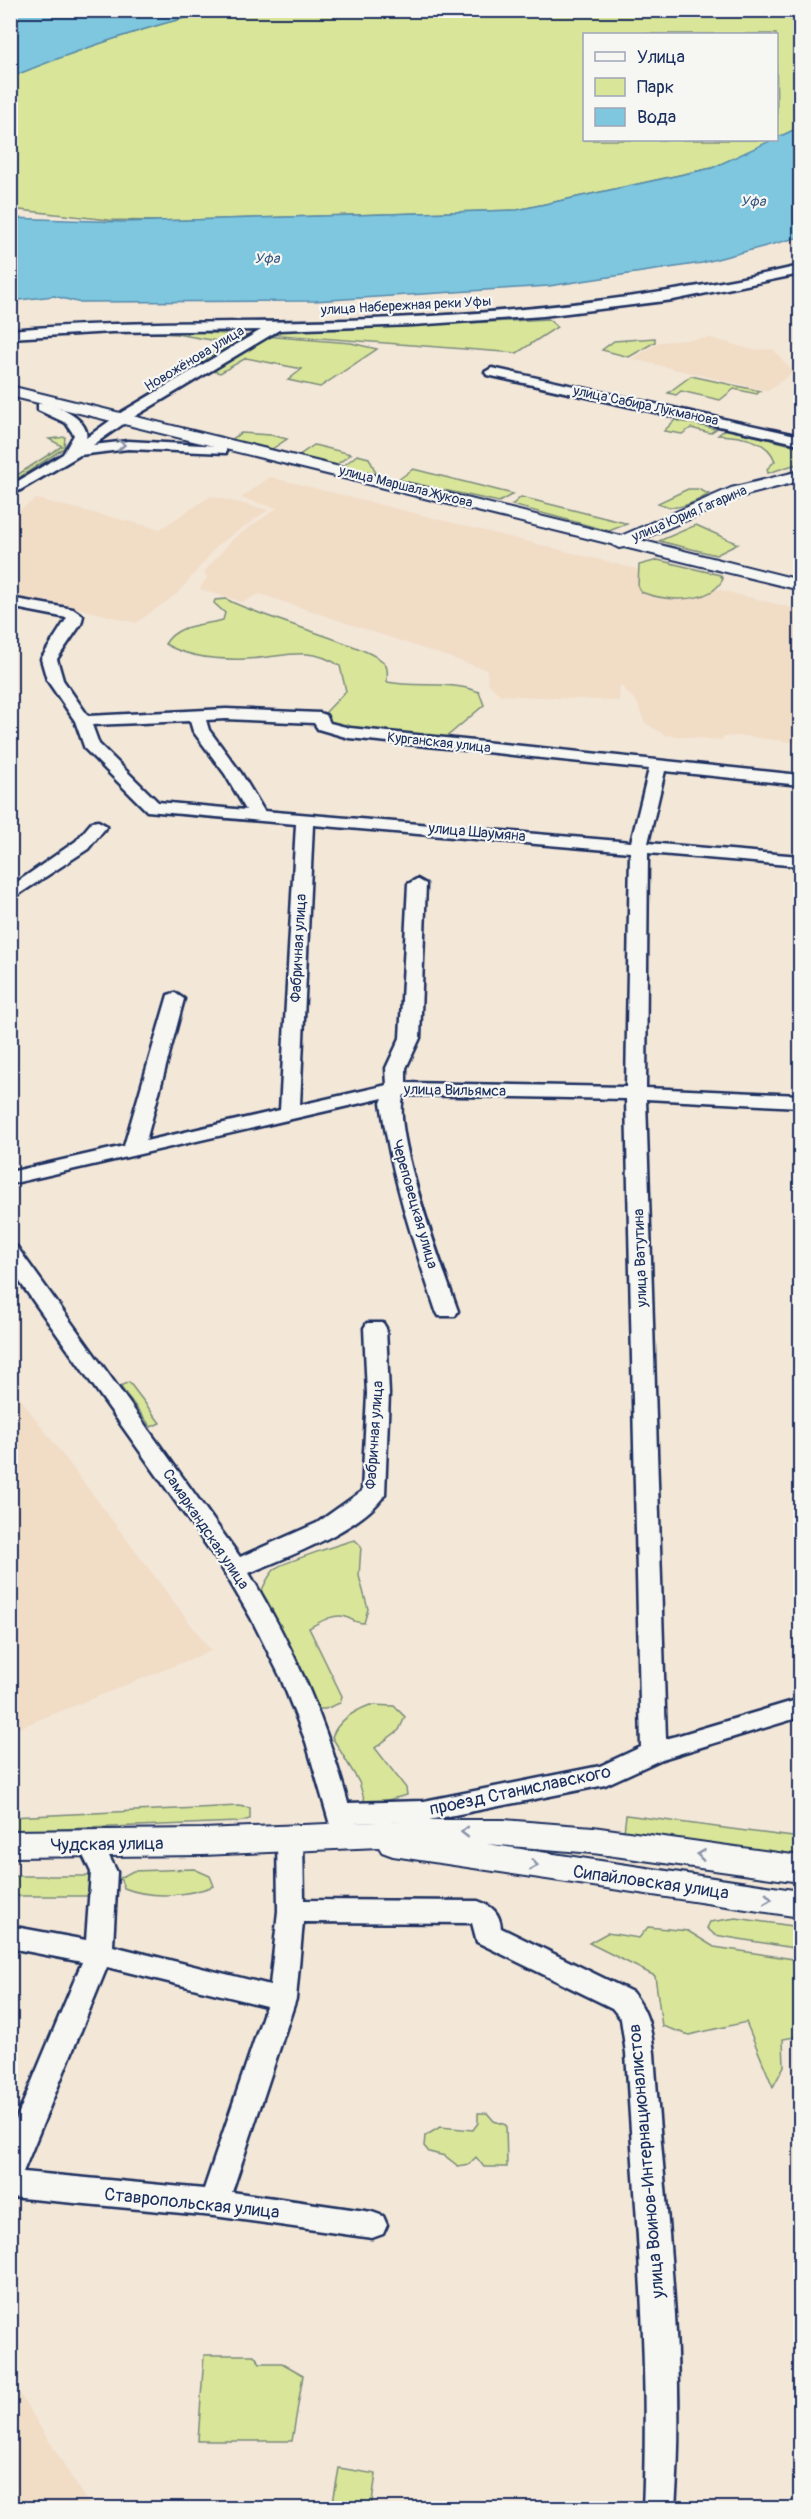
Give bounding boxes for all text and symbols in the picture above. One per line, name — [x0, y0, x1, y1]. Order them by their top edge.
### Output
legend — [583, 33, 778, 141]
text: Улица — [637, 46, 685, 69]
text: Парк — [637, 76, 674, 99]
text: Вода — [637, 106, 676, 129]
water label: Уфа — [741, 193, 767, 210]
water label: Уфа — [255, 250, 281, 267]
street label: улица Набережная реки Уфы — [319, 293, 492, 319]
street label: Новожёнова улица — [141, 322, 247, 395]
street label: улица Сабира Лукманова — [571, 382, 720, 429]
one-way arrow — [117, 439, 126, 452]
street label: улица Маршала Жукова — [336, 461, 474, 511]
street label: улица Юрия Гагарина — [628, 482, 749, 546]
street label: Курганская улица — [386, 729, 492, 756]
street label: улица Шаумяна — [426, 819, 526, 846]
street label: Фабричная улица — [286, 893, 311, 1003]
street label: улица Вильямса — [403, 1080, 506, 1101]
street label: Череповецкая улица — [387, 1138, 442, 1271]
street label: улица Ватутина — [629, 1208, 652, 1309]
street label: Фабричная улица — [361, 1380, 388, 1490]
street label: Самаркандская улица — [158, 1465, 253, 1593]
street label: проезд Станиславского — [427, 1760, 613, 1821]
one-way arrow — [461, 1826, 470, 1838]
street label: Чудская улица — [50, 1832, 164, 1857]
one-way arrow — [696, 1850, 706, 1862]
one-way arrow — [529, 1858, 538, 1870]
street label: Сипайловская улица — [571, 1860, 730, 1905]
one-way arrow — [764, 1892, 773, 1904]
street label: улица Воинов-Интернационалистов — [623, 2023, 670, 2300]
street label: Ставропольская улица — [103, 2183, 281, 2224]

